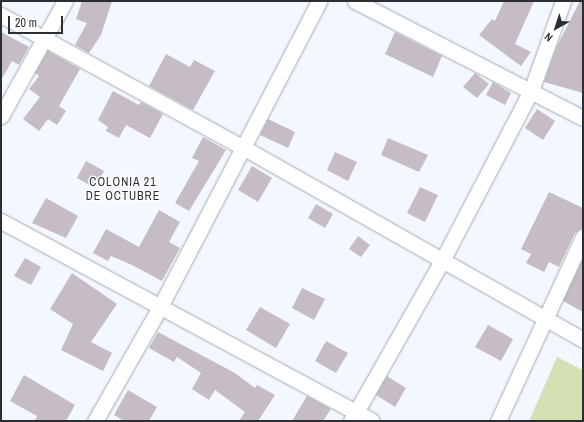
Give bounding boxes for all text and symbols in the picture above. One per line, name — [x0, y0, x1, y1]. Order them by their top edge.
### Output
scale bar — [10, 8, 65, 34]
north arrow — [536, 8, 576, 48]
text: 20 m — [15, 15, 37, 31]
text: N — [542, 30, 555, 45]
district label: COLONIA 21 DE OCTUBRE — [86, 176, 160, 204]

